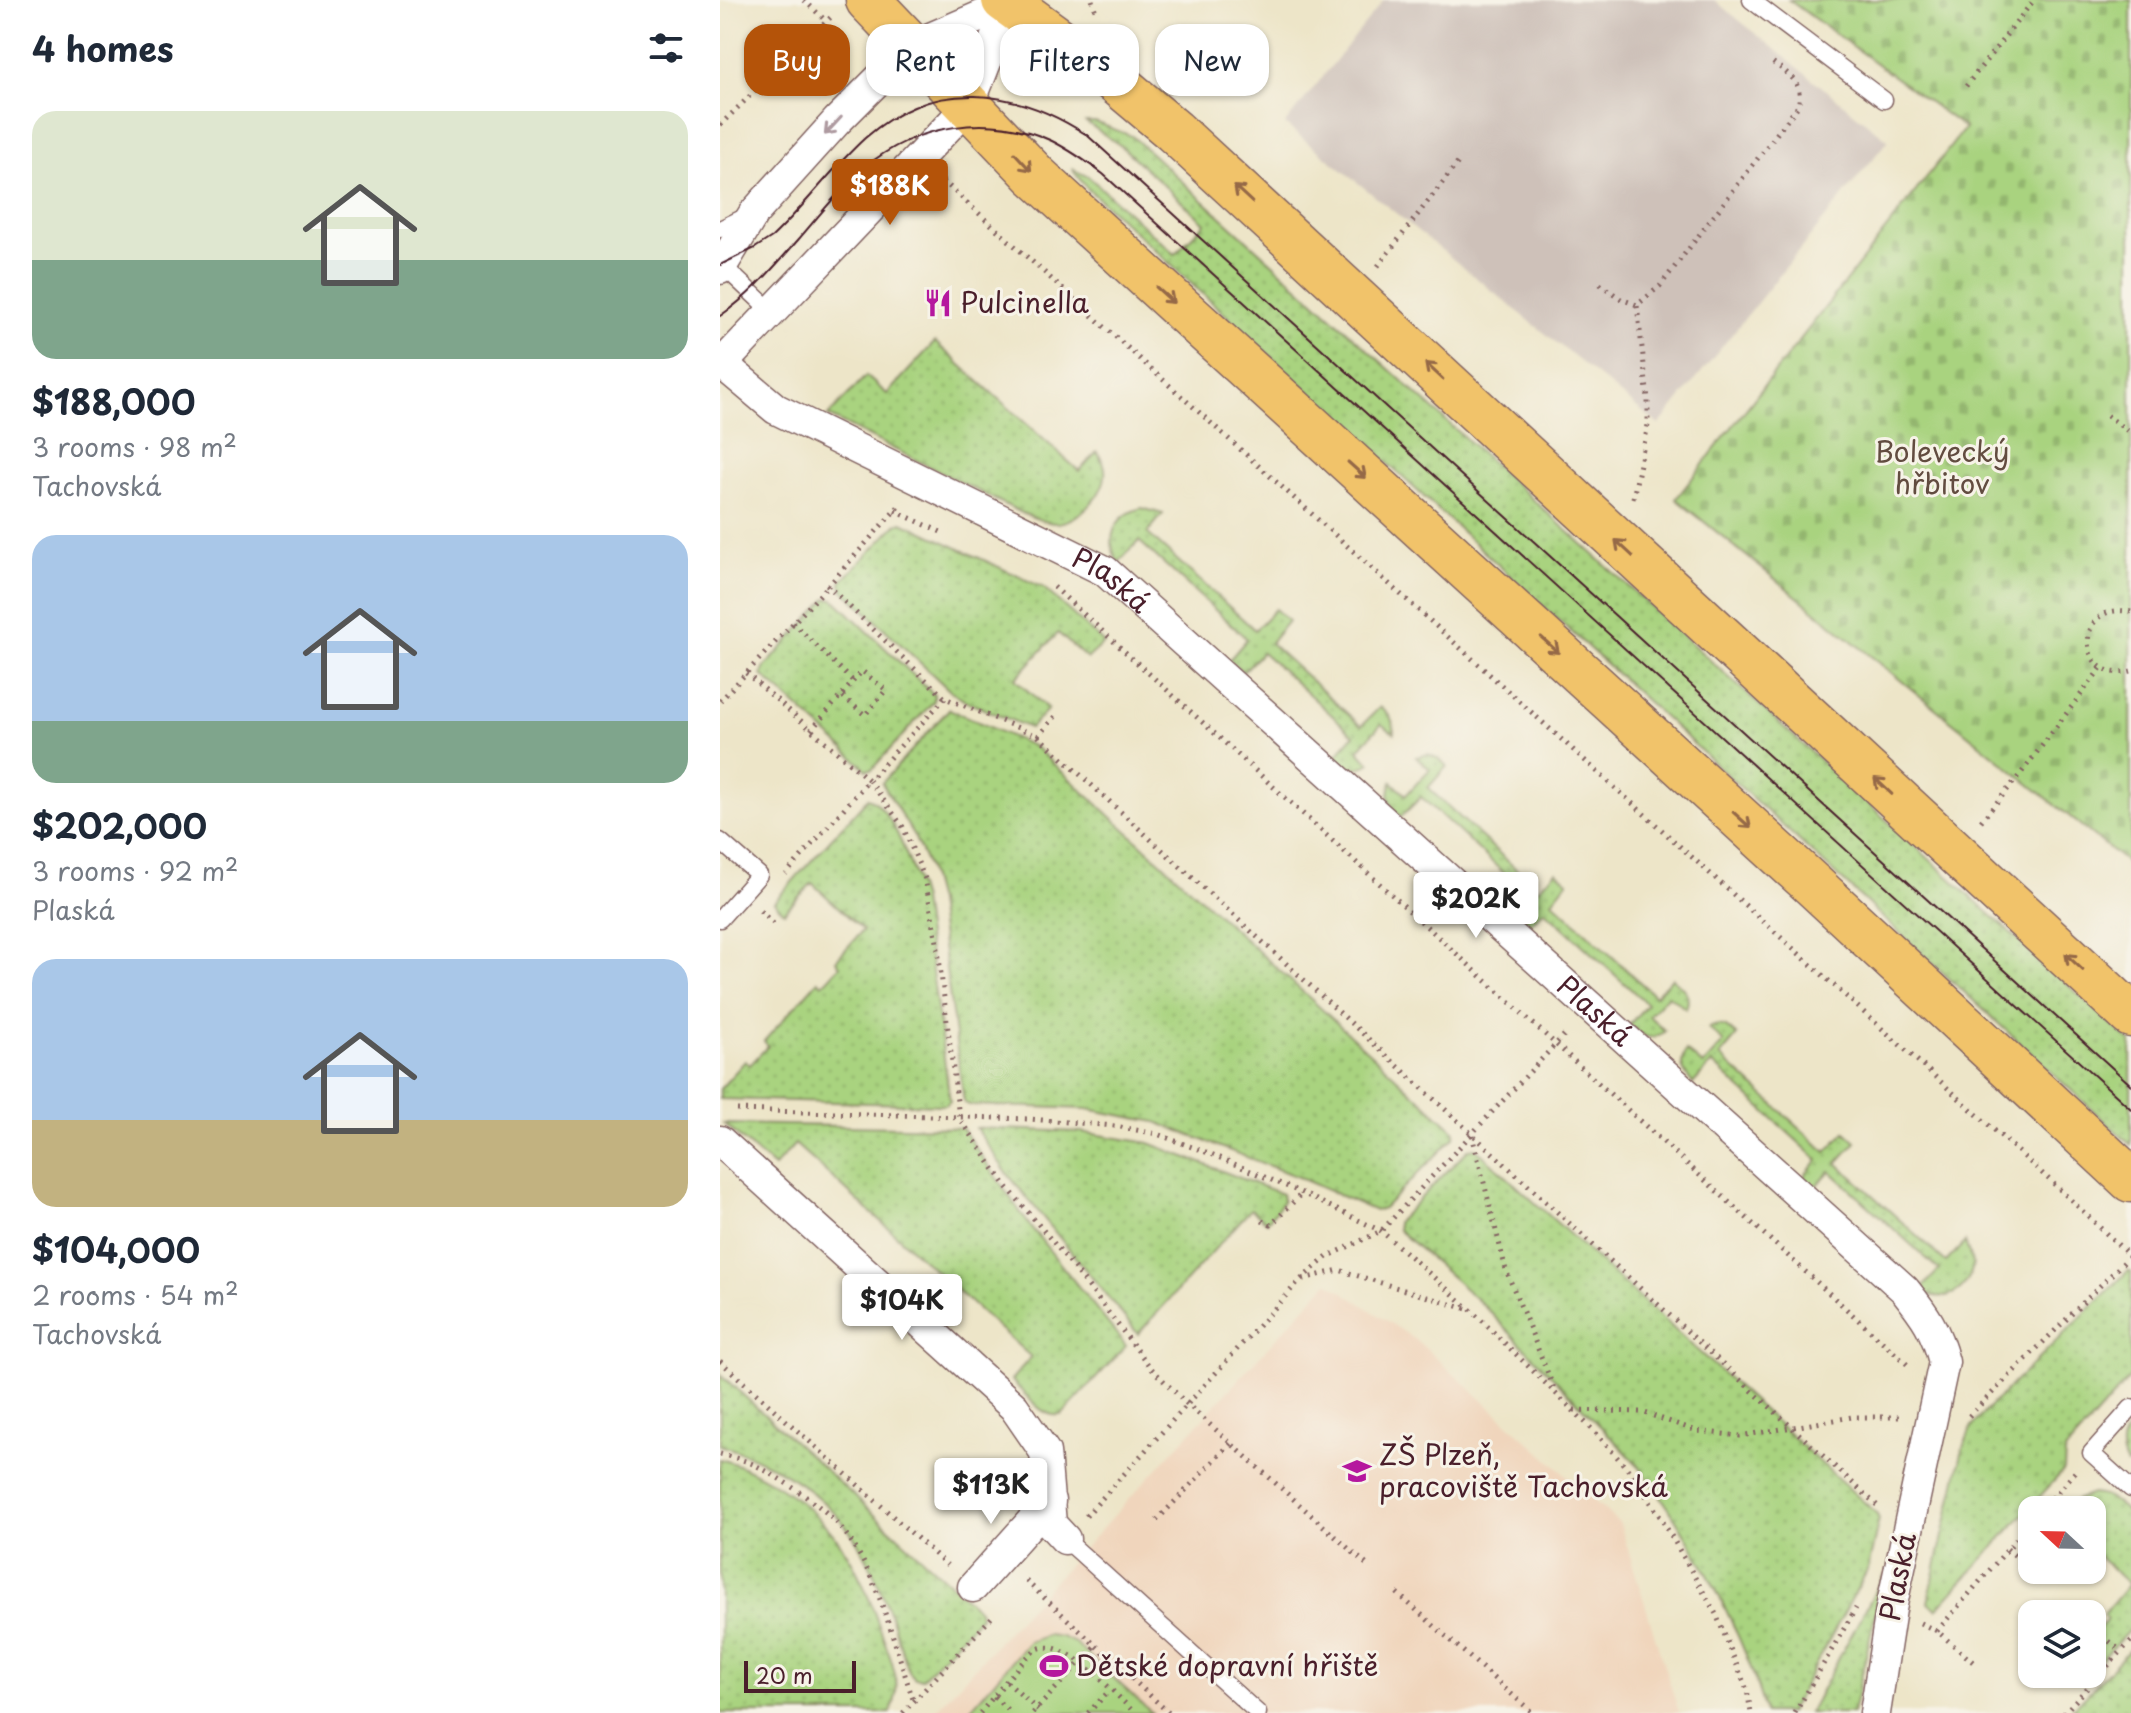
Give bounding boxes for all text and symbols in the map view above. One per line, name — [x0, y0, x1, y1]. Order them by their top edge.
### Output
text: 4 homes — [32, 22, 174, 74]
chip: Buy — [744, 24, 850, 96]
chip: Rent — [866, 24, 984, 96]
chip: Filters — [1000, 24, 1139, 96]
chip: New — [1155, 24, 1269, 96]
icon: filters — [644, 26, 688, 70]
one-way arrow — [824, 116, 843, 136]
one-way arrow — [1013, 151, 1031, 171]
pin: $188K — [834, 159, 946, 227]
icon: home — [288, 163, 432, 307]
text: $188K — [850, 165, 930, 204]
one-way arrow — [1233, 185, 1253, 204]
place label: Pulcinella — [960, 280, 1089, 323]
one-way arrow — [1155, 285, 1175, 303]
restaurant icon: Pulcinella — [923, 288, 953, 318]
one-way arrow — [1424, 363, 1444, 381]
text: $188,000 — [32, 375, 195, 427]
text: 3 rooms · 98 m² — [32, 427, 237, 466]
park label: Bolevecký hřbitov — [1875, 429, 2009, 504]
one-way arrow — [1347, 460, 1367, 478]
text: Tachovská — [32, 466, 161, 505]
street label: Plaská — [1065, 535, 1161, 623]
one-way arrow — [1615, 539, 1635, 557]
icon: home — [288, 587, 432, 731]
one-way arrow — [1539, 635, 1559, 653]
one-way arrow — [1873, 777, 1893, 795]
text: $202,000 — [32, 799, 207, 851]
one-way arrow — [1731, 810, 1751, 828]
text: 3 rooms · 92 m² — [32, 851, 238, 890]
pin: $202K — [1420, 872, 1532, 940]
text: $202K — [1431, 878, 1521, 917]
text: Plaská — [32, 890, 115, 929]
one-way arrow — [2064, 954, 2084, 972]
street label: Plaská — [1548, 964, 1643, 1056]
icon: home — [288, 1011, 432, 1155]
text: $104,000 — [32, 1223, 200, 1275]
pin: $104K — [846, 1274, 958, 1342]
text: 2 rooms · 54 m² — [32, 1275, 239, 1314]
text: $104K — [860, 1280, 944, 1319]
text: Tachovská — [32, 1314, 161, 1353]
place label: ZŠ Plzeň, pracoviště Tachovská — [1379, 1432, 1669, 1507]
school or university icon: ZŠ Plzeň, pracoviště Tachovská — [1342, 1456, 1372, 1486]
pin: $113K — [935, 1458, 1047, 1526]
text: $113K — [952, 1464, 1030, 1503]
north arrow — [2018, 1496, 2106, 1584]
map controls — [2018, 1496, 2106, 1688]
street label: Plaská — [1867, 1528, 1926, 1624]
button: layers — [2018, 1600, 2106, 1688]
place label: Dětské dopravní hřiště — [1076, 1643, 1378, 1686]
sports icon: Dětské dopravní hřiště — [1039, 1651, 1069, 1681]
scale bar — [744, 1657, 856, 1693]
text: 20 m — [756, 1658, 813, 1691]

